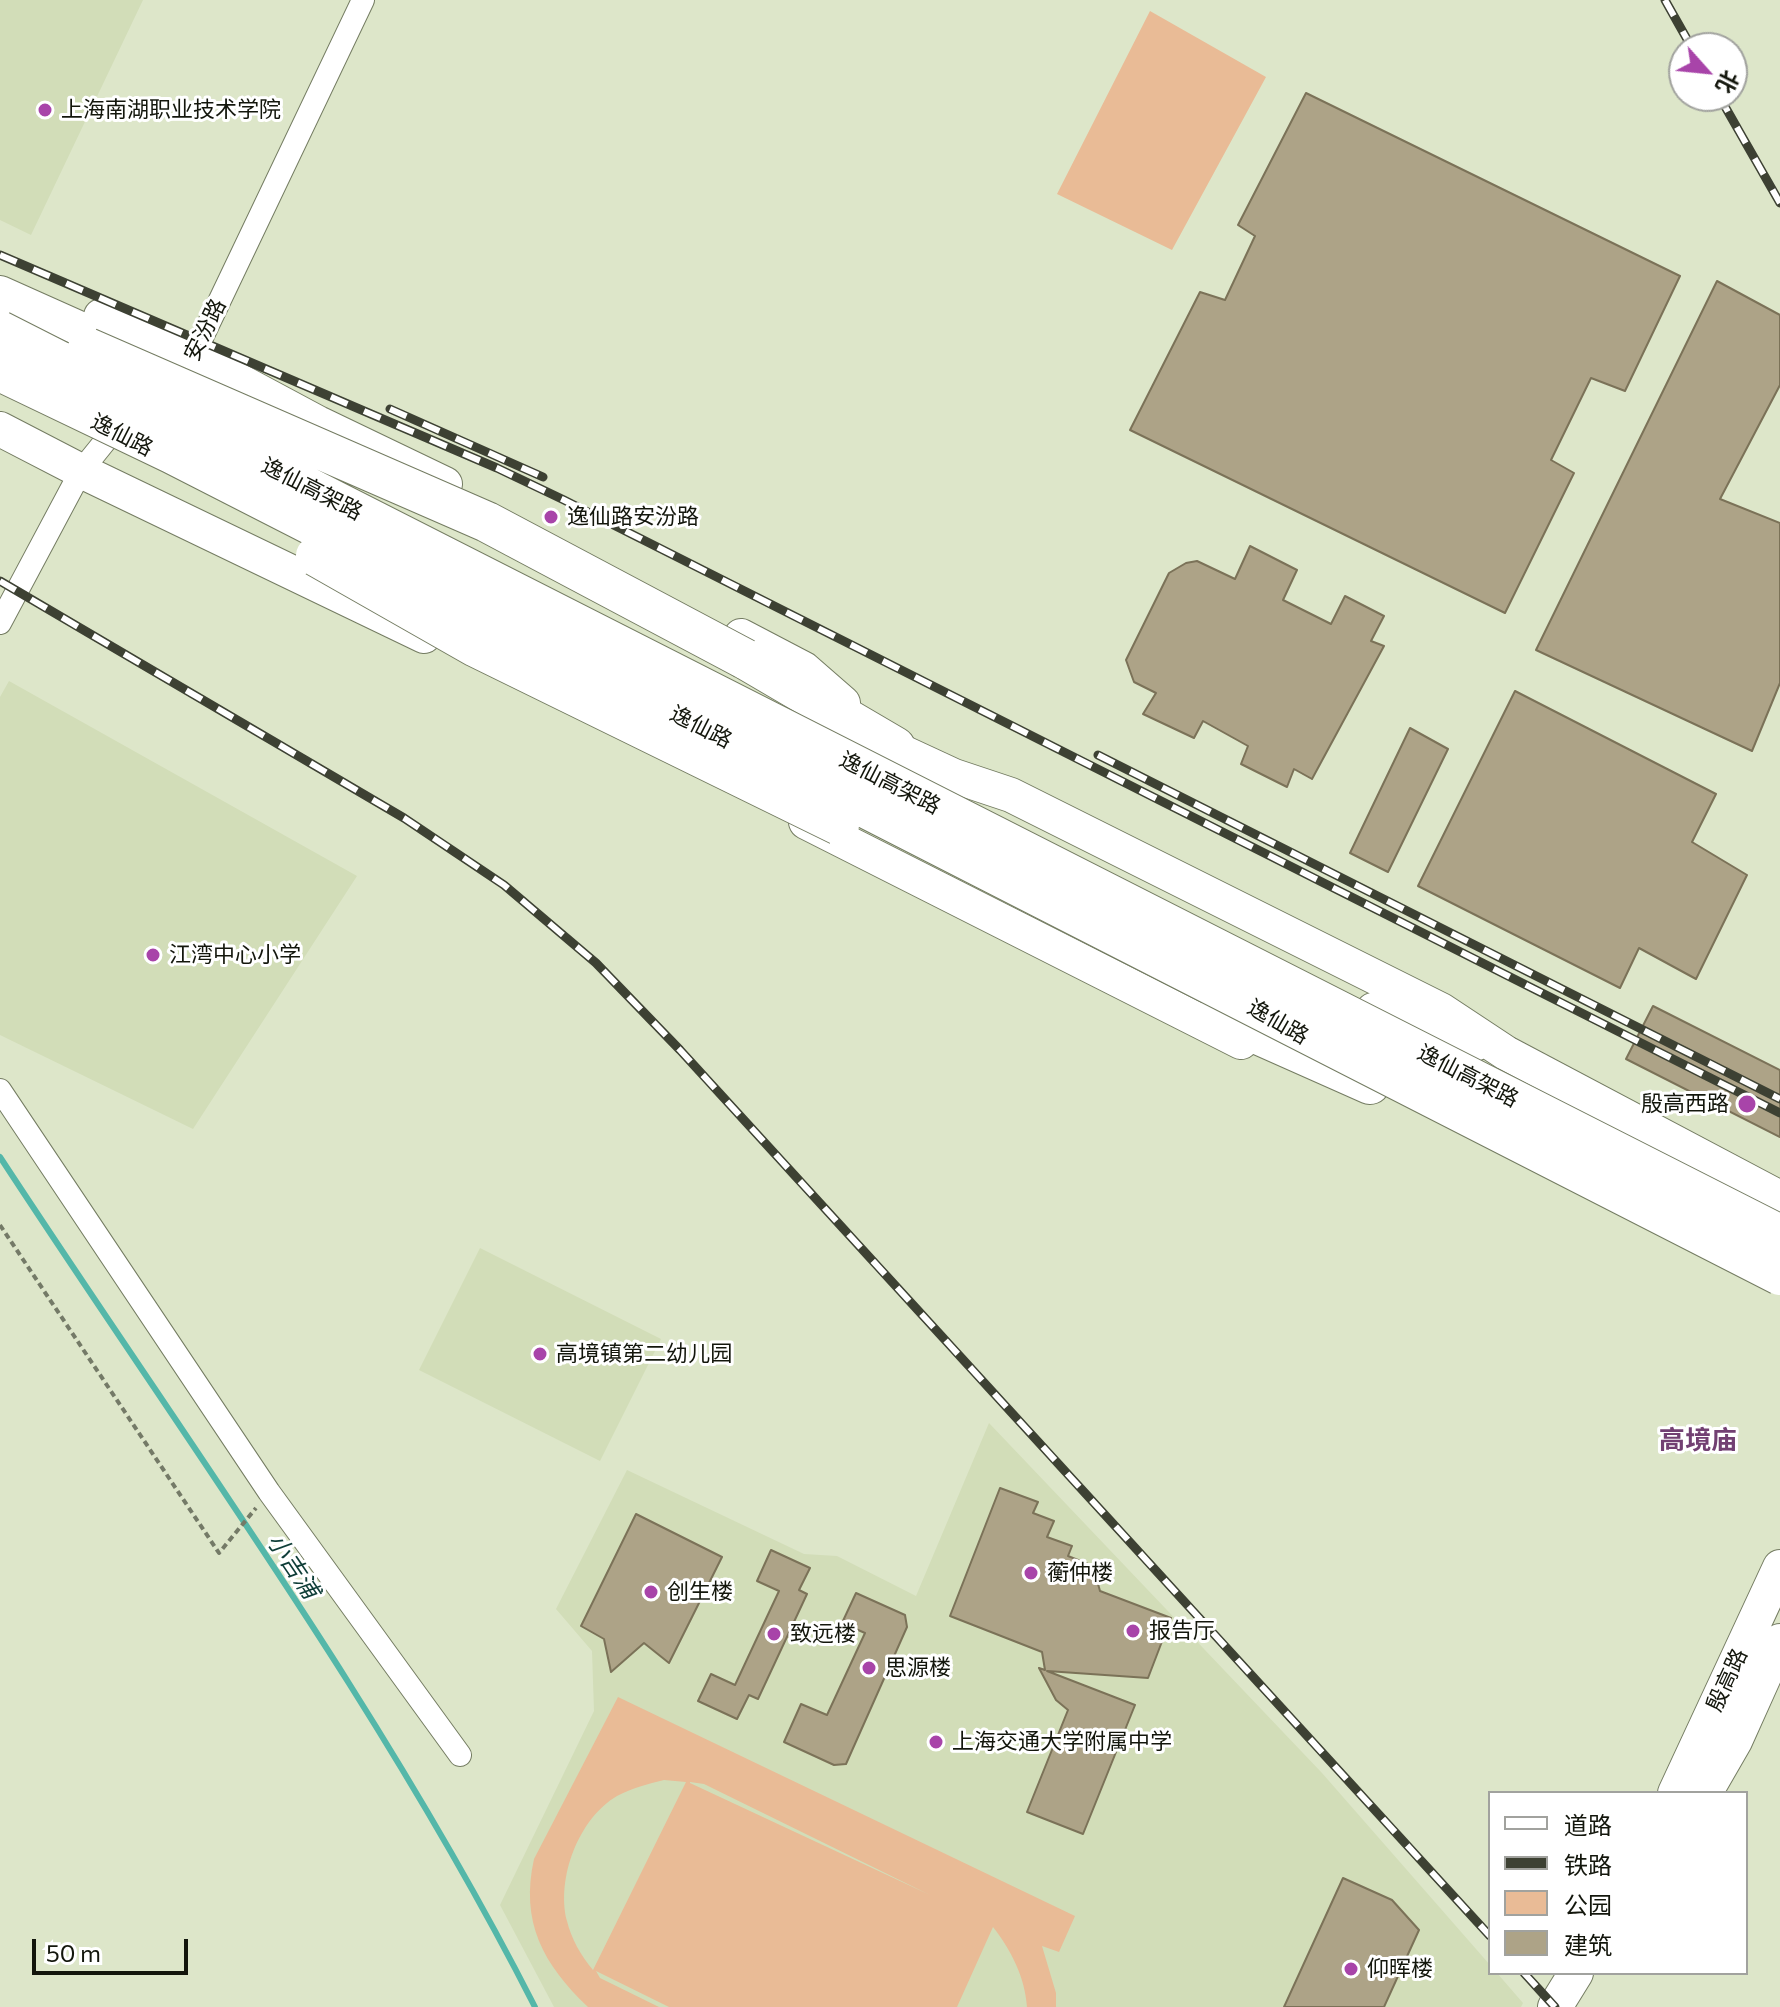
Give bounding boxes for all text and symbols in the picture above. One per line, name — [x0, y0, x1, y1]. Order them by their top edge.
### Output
north arrow — [1668, 32, 1748, 112]
text: 北 — [1711, 66, 1745, 98]
place label: 上海南湖职业技术学院 — [61, 97, 281, 123]
marker: 上海南湖职业技术学院 — [36, 101, 54, 119]
street label: 安汾路 — [179, 295, 231, 365]
street label: 逸仙路 — [87, 408, 157, 462]
street label: 逸仙高架路 — [257, 452, 367, 526]
place label: 逸仙路安汾路 — [567, 504, 699, 530]
marker: 逸仙路安汾路 — [542, 508, 560, 526]
street label: 逸仙路 — [666, 700, 736, 754]
street label: 逸仙高架路 — [835, 746, 945, 820]
place label: 江湾中心小学 — [169, 942, 301, 968]
marker: 江湾中心小学 — [144, 946, 162, 964]
street label: 逸仙路 — [1243, 994, 1313, 1050]
street label: 逸仙高架路 — [1413, 1039, 1523, 1113]
place label: 殷高西路 — [1641, 1091, 1729, 1117]
marker: 殷高西路 — [1736, 1093, 1758, 1115]
place label: 高境镇第二幼儿园 — [556, 1341, 732, 1367]
marker: 高境镇第二幼儿园 — [531, 1345, 549, 1363]
district label: 高境庙 — [1659, 1424, 1737, 1456]
water label: 小吉浦 — [261, 1528, 325, 1604]
place label: 蘅仲楼 — [1047, 1560, 1113, 1586]
marker: 蘅仲楼 — [1022, 1564, 1040, 1582]
place label: 创生楼 — [667, 1579, 733, 1605]
marker: 创生楼 — [642, 1583, 660, 1601]
place label: 报告厅 — [1149, 1618, 1215, 1644]
place label: 致远楼 — [790, 1621, 856, 1647]
marker: 报告厅 — [1124, 1622, 1142, 1640]
marker: 致远楼 — [765, 1625, 783, 1643]
street label: 殷高路 — [1701, 1645, 1753, 1715]
place label: 思源楼 — [885, 1655, 951, 1681]
marker: 思源楼 — [860, 1659, 878, 1677]
place label: 上海交通大学附属中学 — [952, 1729, 1172, 1755]
marker: 上海交通大学附属中学 — [927, 1733, 945, 1751]
legend — [1488, 1791, 1748, 1975]
text: 道路 — [1564, 1810, 1612, 1839]
text: 铁路 — [1564, 1850, 1612, 1879]
text: 公园 — [1564, 1890, 1612, 1919]
scale bar — [36, 1923, 192, 1973]
text: 建筑 — [1564, 1930, 1612, 1959]
text: 50 m — [46, 1938, 101, 1967]
place label: 仰晖楼 — [1367, 1956, 1433, 1982]
marker: 仰晖楼 — [1342, 1960, 1360, 1978]

